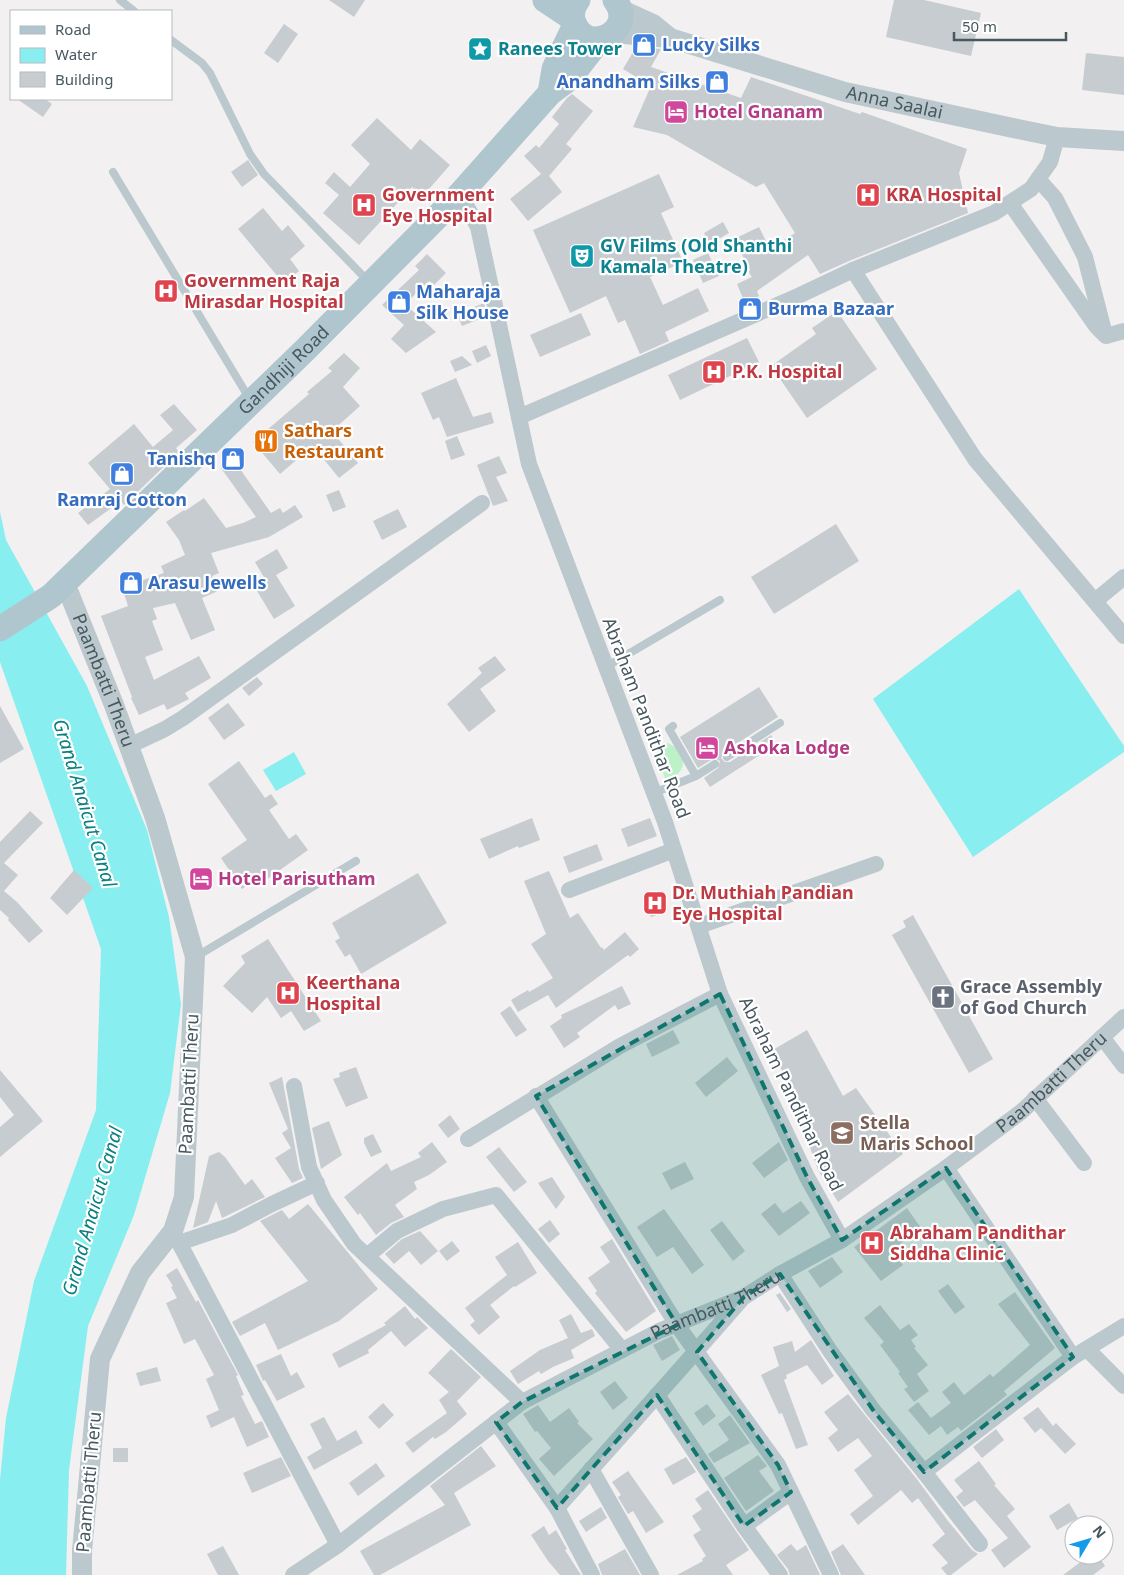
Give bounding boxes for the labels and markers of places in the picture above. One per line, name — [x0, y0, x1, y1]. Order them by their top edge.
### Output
shop icon: Lucky Silks — [631, 32, 657, 58]
place label: Lucky Silks — [662, 32, 760, 56]
place icon: Ranees Tower — [467, 36, 493, 62]
place label: Ranees Tower — [498, 36, 622, 60]
place label: Anandham Silks — [556, 69, 700, 93]
shop icon: Anandham Silks — [704, 69, 730, 95]
hotel icon: Hotel Gnanam — [663, 99, 689, 125]
place label: Hotel Gnanam — [694, 99, 823, 123]
place label: Government Eye Hospital — [382, 182, 495, 227]
hospital icon: KRA Hospital — [855, 182, 881, 208]
place label: KRA Hospital — [886, 182, 1002, 206]
hospital icon: Government Eye Hospital — [351, 192, 377, 218]
place label: GV Films (Old Shanthi Kamala Theatre) — [600, 233, 792, 278]
theatre icon: GV Films (Old Shanthi Kamala Theatre) — [569, 243, 595, 269]
place label: Government Raja Mirasdar Hospital — [184, 268, 344, 313]
hospital icon: Government Raja Mirasdar Hospital — [153, 278, 179, 304]
place label: Maharaja Silk House — [416, 279, 509, 324]
shop icon: Maharaja Silk House — [386, 289, 412, 315]
shop icon: Burma Bazaar — [737, 296, 763, 322]
place label: Burma Bazaar — [768, 296, 894, 320]
hospital icon: P.K. Hospital — [701, 359, 727, 385]
place label: P.K. Hospital — [732, 359, 842, 383]
place label: Sathars Restaurant — [284, 418, 384, 463]
restaurant icon: Sathars Restaurant — [253, 428, 279, 454]
place label: Tanishq — [147, 446, 216, 470]
shop icon: Tanishq — [220, 446, 246, 472]
shop icon: Ramraj Cotton — [109, 461, 135, 487]
place label: Ramraj Cotton — [57, 487, 187, 511]
shop icon: Arasu Jewells — [118, 570, 144, 596]
place label: Arasu Jewells — [148, 570, 267, 594]
hotel icon: Ashoka Lodge — [694, 735, 720, 761]
place label: Ashoka Lodge — [724, 735, 850, 759]
hotel icon: Hotel Parisutham — [188, 866, 214, 892]
place label: Hotel Parisutham — [218, 866, 376, 890]
place label: Dr. Muthiah Pandian Eye Hospital — [672, 880, 854, 925]
hospital icon: Dr. Muthiah Pandian Eye Hospital — [642, 890, 668, 916]
place label: Keerthana Hospital — [306, 970, 400, 1015]
place label: Grace Assembly of God Church — [960, 974, 1103, 1019]
hospital icon: Keerthana Hospital — [275, 980, 301, 1006]
church icon: Grace Assembly of God Church — [930, 984, 956, 1010]
place label: Stella Maris School — [860, 1110, 974, 1155]
school or university icon: Stella Maris School — [829, 1120, 855, 1146]
place label: Abraham Pandithar Siddha Clinic — [890, 1220, 1066, 1265]
hospital icon: Abraham Pandithar Siddha Clinic — [859, 1230, 885, 1256]

